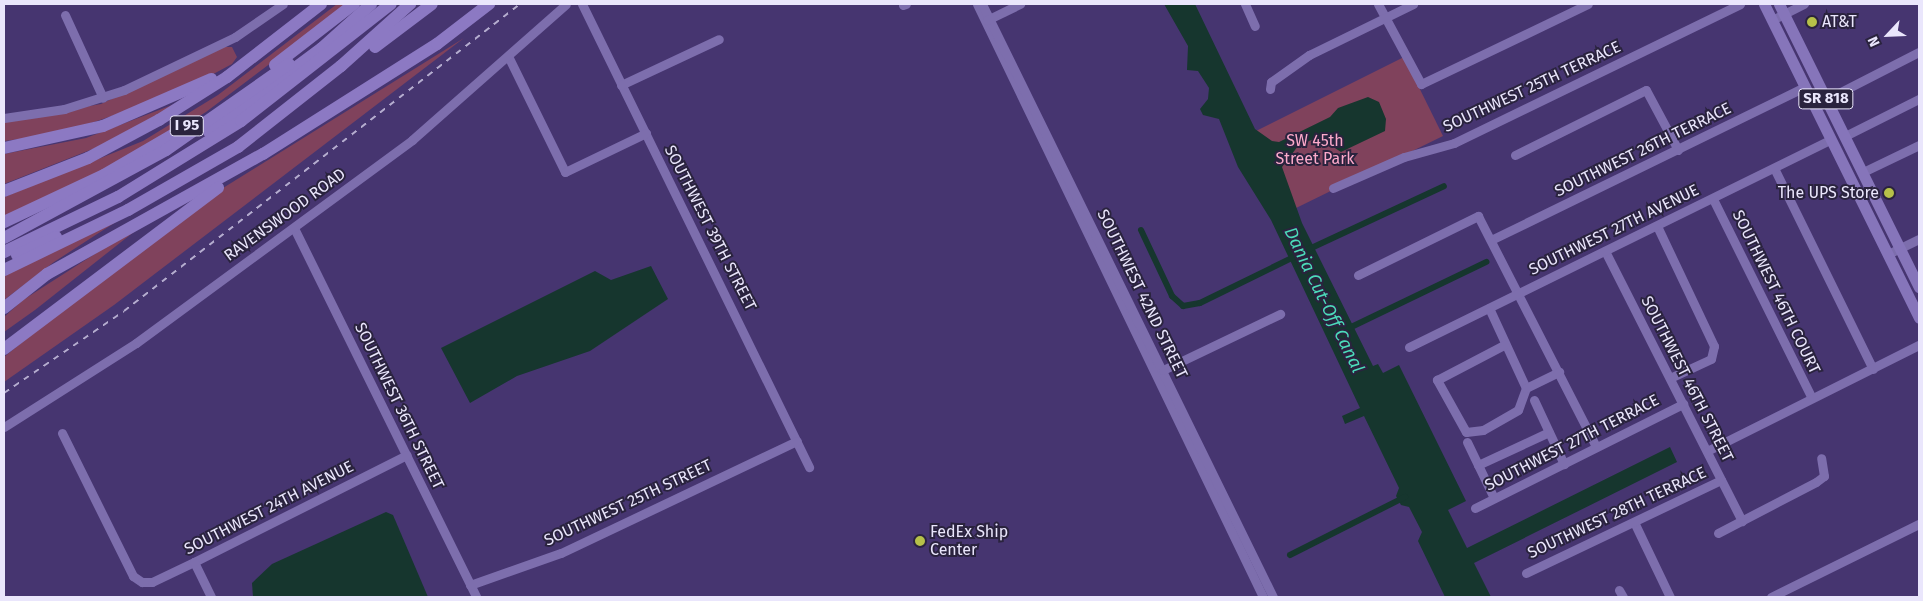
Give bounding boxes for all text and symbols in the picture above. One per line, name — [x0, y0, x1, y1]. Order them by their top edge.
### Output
north arrow — [1863, 10, 1913, 60]
place label: AT&T — [1822, 12, 1857, 32]
marker: AT&T — [1806, 16, 1818, 28]
text: N — [1864, 34, 1884, 49]
street label: SOUTHWEST 25TH TERRACE — [1440, 37, 1624, 137]
road number: SR 818 — [1797, 86, 1855, 112]
street label: SOUTHWEST 26TH TERRACE — [1552, 99, 1734, 201]
road number: I 95 — [170, 114, 204, 138]
park label: SW 45th Street Park — [1275, 131, 1355, 169]
street label: SOUTHWEST 39TH STREET — [660, 142, 760, 314]
street label: RAVENSWOOD ROAD — [221, 165, 349, 265]
street label: SOUTHWEST 27TH AVENUE — [1526, 180, 1702, 280]
place label: The UPS Store — [1778, 183, 1879, 203]
marker: The UPS Store — [1883, 187, 1895, 199]
street label: SOUTHWEST 42ND STREET — [1093, 207, 1191, 381]
street label: SOUTHWEST 46TH COURT — [1728, 207, 1824, 377]
water label: Dania Cut-Off Canal — [1279, 224, 1369, 376]
street label: SOUTHWEST 46TH STREET — [1637, 293, 1737, 465]
street label: SOUTHWEST 36TH STREET — [350, 320, 448, 492]
street label: SOUTHWEST 27TH TERRACE — [1482, 391, 1662, 495]
street label: SOUTHWEST 25TH STREET — [541, 456, 715, 550]
street label: SOUTHWEST 24TH AVENUE — [181, 457, 357, 559]
street label: SOUTHWEST 28TH TERRACE — [1525, 463, 1709, 563]
place label: FedEx Ship Center — [930, 522, 1008, 560]
marker: FedEx Ship Center — [914, 535, 926, 547]

